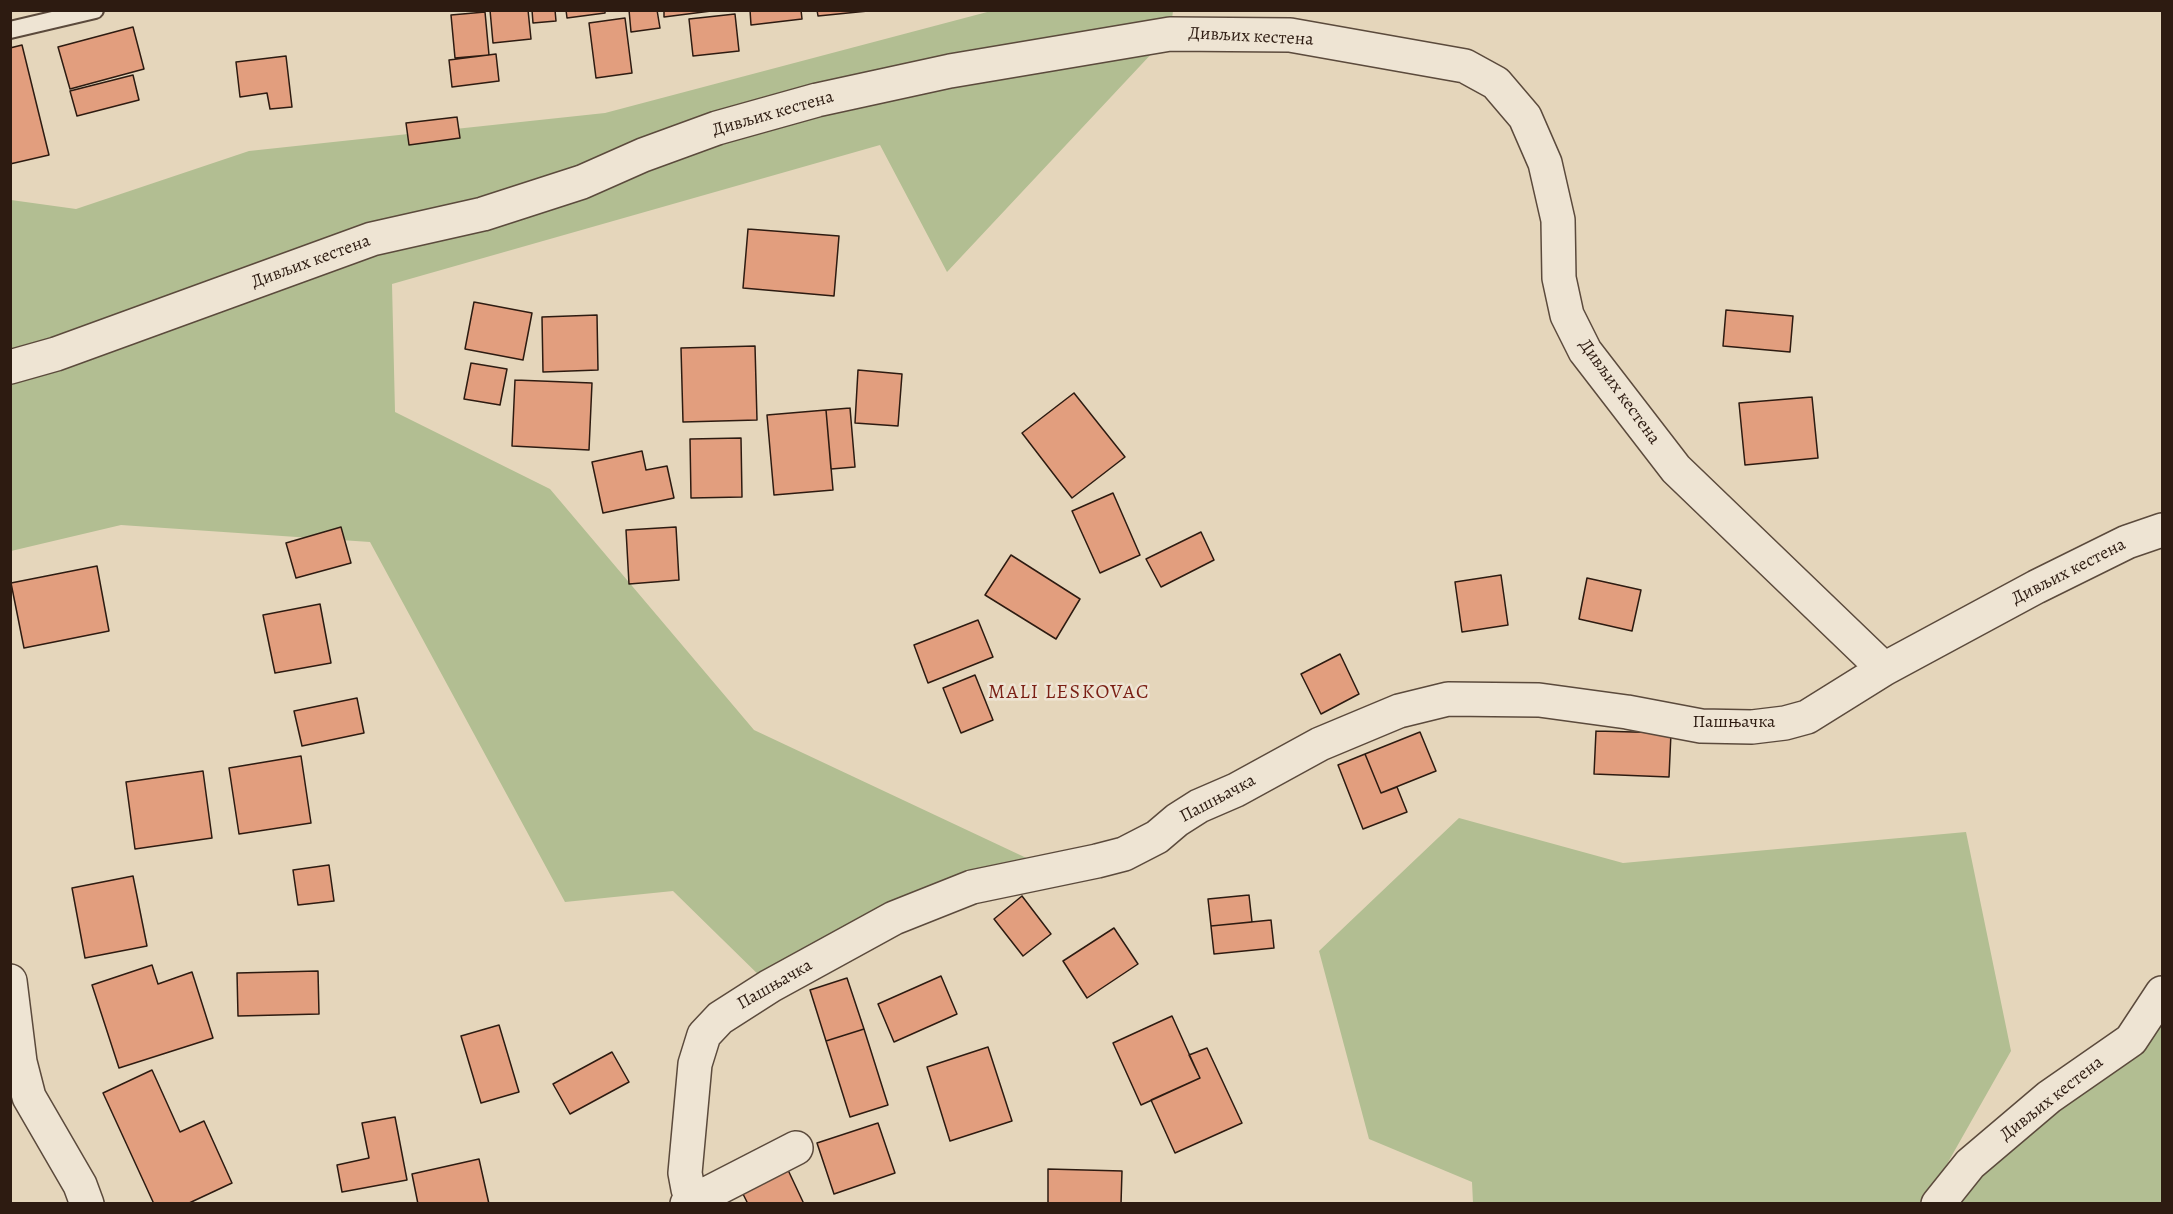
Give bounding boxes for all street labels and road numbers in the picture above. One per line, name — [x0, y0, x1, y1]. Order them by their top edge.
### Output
street label: Дивљих кестена — [1188, 23, 1314, 51]
street label: Дивљих кестена — [710, 86, 836, 142]
street label: Дивљих кестена — [249, 230, 373, 294]
street label: Дивљих кестена — [1573, 335, 1665, 449]
street label: Дивљих кестена — [2008, 534, 2130, 610]
street label: Пашњачка — [1693, 712, 1775, 734]
street label: Пашњачка — [1176, 770, 1260, 828]
street label: Пашњачка — [734, 955, 816, 1015]
street label: Дивљих кестена — [1996, 1052, 2108, 1146]

